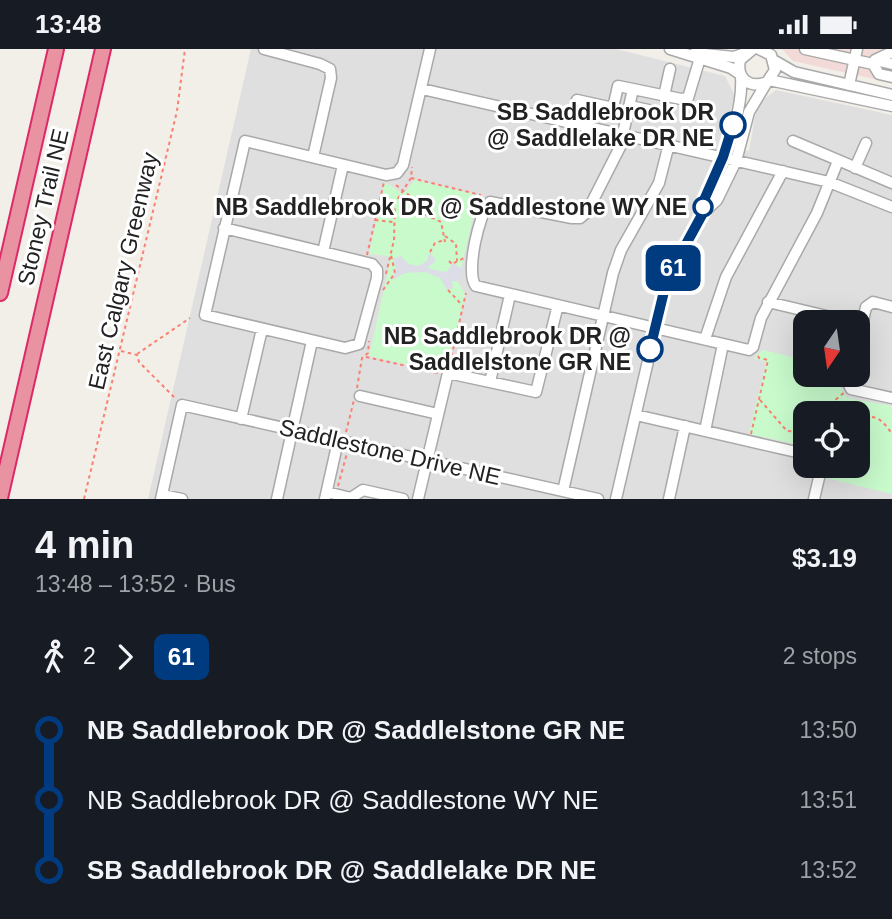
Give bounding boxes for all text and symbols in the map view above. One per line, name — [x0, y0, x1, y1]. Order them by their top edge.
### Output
text: 13:48 — [35, 9, 102, 39]
place label: SB Saddlebrook DR @ Saddlelake DR NE — [487, 99, 714, 151]
marker: SB Saddlebrook DR @ Saddlelake DR NE — [720, 112, 746, 138]
street label: Stoney Trail NE — [12, 126, 74, 288]
street label: East Calgary Greenway — [83, 149, 163, 392]
place label: NB Saddlebrook DR @ Saddlestone WY NE — [215, 194, 687, 220]
marker: NB Saddlebrook DR @ Saddlestone WY NE — [693, 197, 713, 217]
line badge: 61 — [642, 245, 704, 291]
text: 61 — [660, 254, 686, 281]
north arrow — [793, 310, 870, 387]
map controls — [793, 310, 870, 478]
place label: NB Saddlebrook DR @ Saddlelstone GR NE — [384, 323, 631, 375]
marker: NB Saddlebrook DR @ Saddlelstone GR NE — [637, 336, 663, 362]
button: locate — [793, 401, 870, 478]
street label: Saddlestone Drive NE — [277, 414, 503, 490]
text: 4 min — [35, 524, 134, 566]
text: $3.19 — [792, 543, 857, 573]
text: 13:48 – 13:52 · Bus — [35, 571, 236, 597]
icon: walk — [35, 638, 73, 676]
icon: forward — [106, 638, 144, 676]
text: 2 — [83, 643, 96, 669]
text: 61 — [168, 643, 195, 670]
text: 2 stops — [783, 643, 857, 669]
text: NB Saddlebrook DR @ Saddlelstone GR NE — [87, 715, 625, 745]
text: 13:50 — [799, 717, 857, 743]
text: NB Saddlebrook DR @ Saddlestone WY NE — [87, 785, 599, 815]
text: 13:51 — [799, 787, 857, 813]
text: SB Saddlebrook DR @ Saddlelake DR NE — [87, 855, 596, 885]
text: 13:52 — [799, 857, 857, 883]

